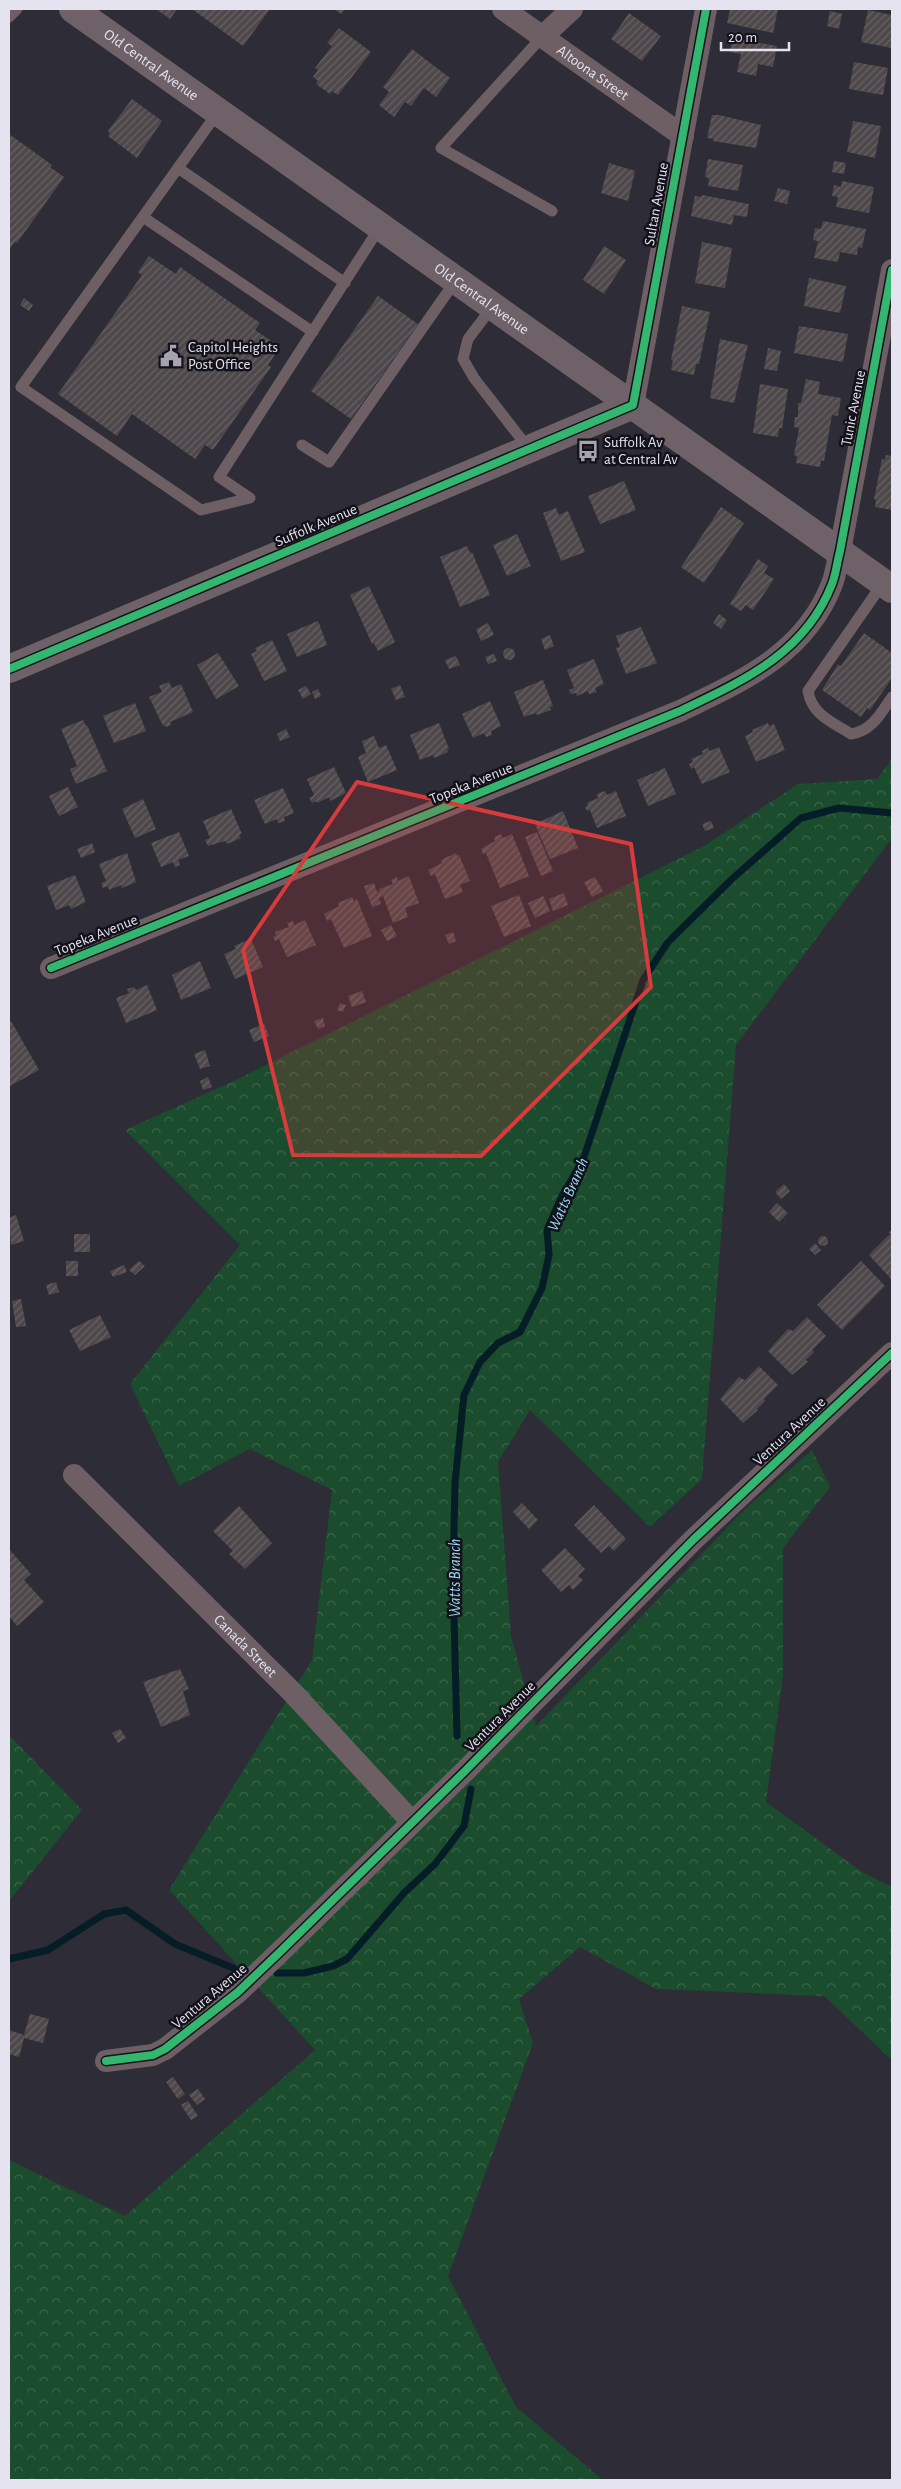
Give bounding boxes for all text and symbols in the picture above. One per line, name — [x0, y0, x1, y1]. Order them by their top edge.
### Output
scale bar — [721, 20, 788, 52]
street label: Old Central Avenue — [101, 26, 201, 103]
text: 20 m — [728, 30, 757, 45]
street label: Altoona Street — [554, 42, 631, 103]
street label: Sultan Avenue — [642, 161, 671, 247]
street label: Old Central Avenue — [431, 260, 532, 338]
place label: Capitol Heights Post Office — [188, 340, 278, 372]
public building icon: Capitol Heights Post Office — [158, 343, 184, 369]
street label: Tunic Avenue — [839, 369, 868, 447]
place label: Suffolk Av at Central Av — [604, 435, 678, 467]
bus stop icon: Suffolk Av at Central Av — [575, 438, 601, 464]
street label: Suffolk Avenue — [273, 501, 359, 549]
street label: Topeka Avenue — [428, 760, 515, 807]
street label: Topeka Avenue — [53, 912, 140, 959]
water label: Watts Branch — [545, 1155, 591, 1233]
street label: Ventura Avenue — [750, 1394, 828, 1468]
water label: Watts Branch — [447, 1539, 463, 1617]
street label: Canada Street — [211, 1612, 280, 1680]
street label: Ventura Avenue — [462, 1678, 538, 1754]
street label: Ventura Avenue — [169, 1961, 250, 2032]

